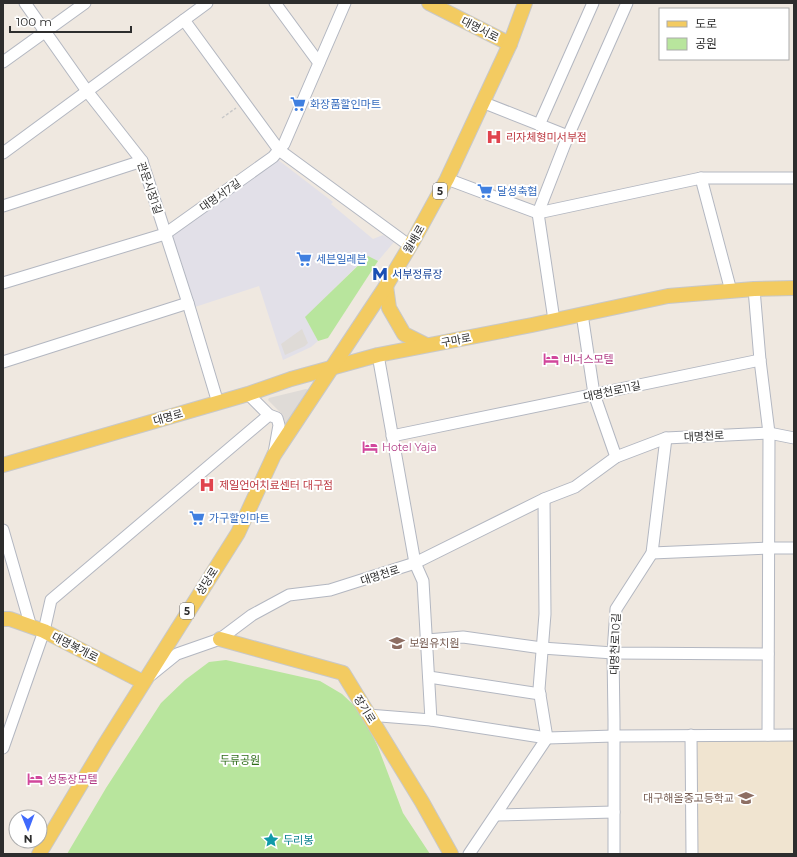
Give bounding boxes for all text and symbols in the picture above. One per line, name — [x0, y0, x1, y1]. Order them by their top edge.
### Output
scale bar — [10, 8, 131, 34]
legend — [659, 8, 789, 60]
text: 100 m — [16, 14, 52, 29]
street label: 대명서로 — [459, 14, 501, 44]
text: 도로 — [695, 16, 717, 31]
text: 공원 — [695, 36, 717, 51]
supermarket icon: 화장품할인마트 — [289, 95, 307, 113]
place label: 화장품할인마트 — [310, 97, 381, 111]
hospital icon: 리자체형미서부점 — [485, 128, 503, 146]
place label: 리자체형미서부점 — [506, 130, 587, 144]
street label: 관문시장1길 — [134, 160, 166, 216]
street label: 대명서7길 — [197, 176, 243, 214]
supermarket icon: 달성축협 — [476, 182, 494, 200]
road number: 5 — [433, 183, 447, 199]
place label: 달성축협 — [497, 184, 537, 198]
street label: 월배로 — [400, 222, 428, 256]
supermarket icon: 세븐일레븐 — [295, 250, 313, 268]
place label: 세븐일레븐 — [316, 252, 367, 266]
metro station icon: 서부정류장 — [371, 265, 389, 283]
place label: 서부정류장 — [392, 267, 443, 281]
street label: 구마로 — [440, 330, 472, 350]
hotel icon: 비너스모텔 — [542, 350, 560, 368]
place label: 비너스모텔 — [563, 352, 614, 366]
street label: 대명천로11길 — [582, 378, 642, 404]
street label: 대명로 — [151, 406, 185, 428]
street label: 대명천로 — [683, 428, 725, 444]
hotel icon: Hotel Yaja — [361, 438, 379, 456]
place label: Hotel Yaja — [382, 440, 437, 454]
hospital icon: 제일언어치료센터 대구점 — [198, 476, 216, 494]
place label: 제일언어치료센터 대구점 — [219, 478, 333, 492]
supermarket icon: 가구할인마트 — [188, 509, 206, 527]
place label: 가구할인마트 — [209, 511, 270, 525]
street label: 대명천로 — [359, 562, 401, 588]
street label: 성당로 — [193, 564, 221, 598]
road number: 5 — [180, 603, 194, 619]
street label: 대명천로10길 — [607, 613, 623, 675]
street label: 대명복개로 — [49, 629, 101, 665]
school or university icon: 보원유치원 — [388, 634, 406, 652]
place label: 보원유치원 — [409, 636, 460, 650]
street label: 장기로 — [351, 692, 379, 726]
park label: 두류공원 — [220, 753, 260, 767]
hotel icon: 성동장모텔 — [26, 770, 44, 788]
place label: 성동장모텔 — [47, 772, 98, 786]
school or university icon: 대구해올중고등학교 — [737, 789, 755, 807]
place label: 대구해올중고등학교 — [643, 791, 734, 805]
north arrow — [8, 809, 48, 849]
place icon: 두리봉 — [262, 831, 280, 849]
text: N — [24, 832, 33, 846]
place label: 두리봉 — [283, 833, 313, 847]

